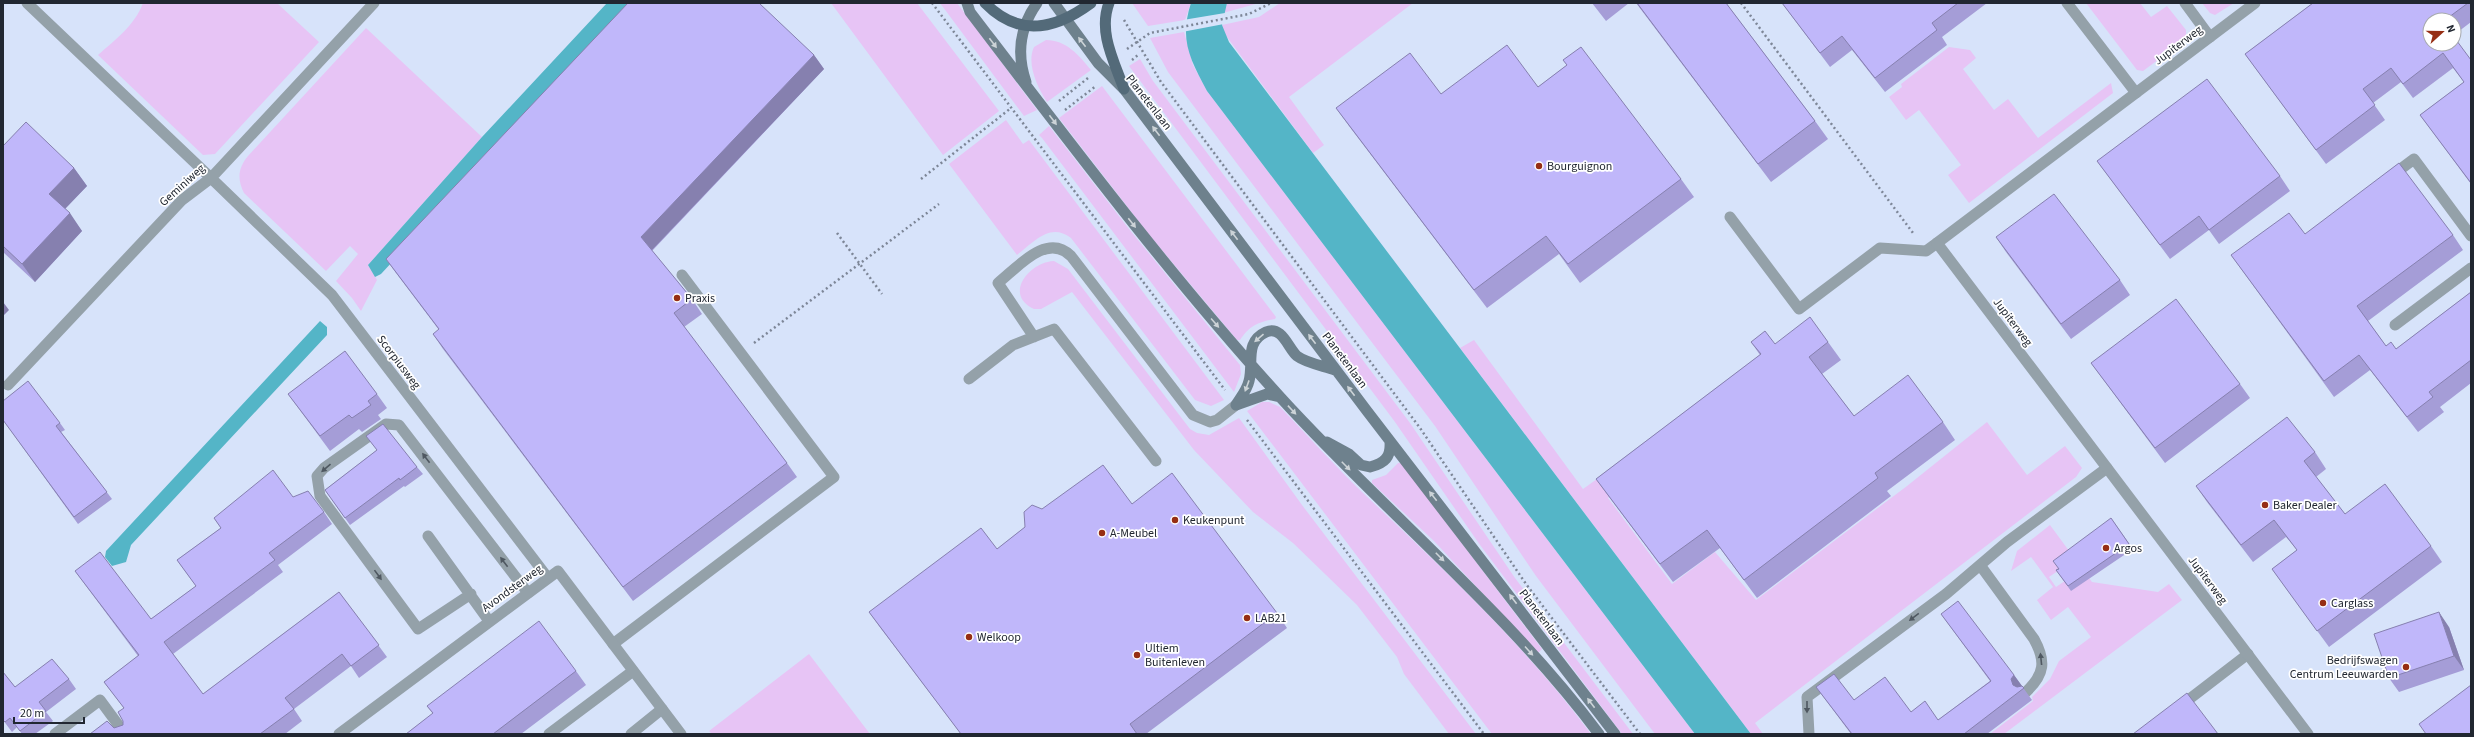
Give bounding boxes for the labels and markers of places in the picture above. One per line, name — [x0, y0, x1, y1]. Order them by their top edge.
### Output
place label: Bourguignon — [1547, 158, 1612, 175]
marker: Bourguignon — [1534, 161, 1544, 171]
place label: Praxis — [685, 290, 715, 307]
marker: Praxis — [672, 293, 682, 303]
place label: Baker Dealer — [2273, 497, 2338, 514]
marker: Baker Dealer — [2260, 500, 2270, 510]
place label: Keukenpunt — [1183, 512, 1244, 529]
marker: Keukenpunt — [1170, 515, 1180, 525]
place label: A-Meubel — [1110, 525, 1157, 542]
marker: A-Meubel — [1097, 528, 1107, 538]
place label: Argos — [2114, 540, 2142, 557]
marker: Argos — [2101, 543, 2111, 553]
place label: Carglass — [2331, 595, 2373, 612]
marker: Carglass — [2318, 598, 2328, 608]
place label: LAB21 — [1255, 610, 1286, 627]
marker: LAB21 — [1242, 613, 1252, 623]
place label: Welkoop — [977, 629, 1021, 646]
marker: Welkoop — [964, 632, 974, 642]
place label: Ultiem Buitenleven — [1145, 640, 1205, 671]
marker: Ultiem Buitenleven — [1132, 650, 1142, 660]
place label: Bedrijfswagen Centrum Leeuwarden — [2290, 652, 2398, 683]
marker: Bedrijfswagen Centrum Leeuwarden — [2401, 662, 2411, 672]

